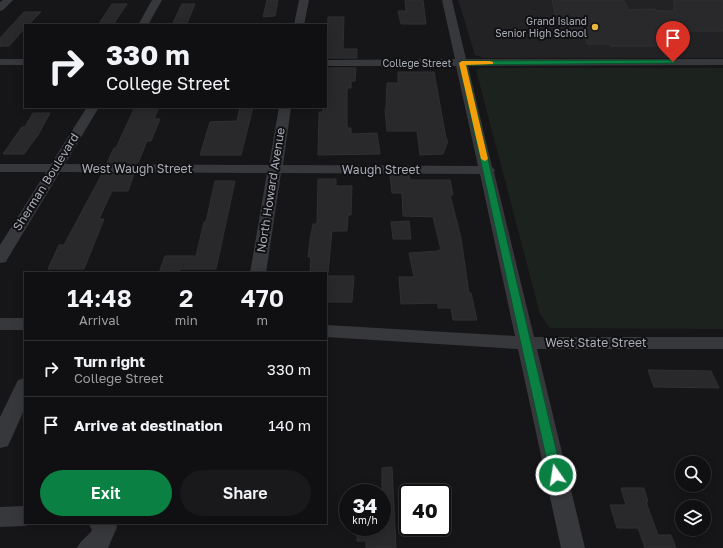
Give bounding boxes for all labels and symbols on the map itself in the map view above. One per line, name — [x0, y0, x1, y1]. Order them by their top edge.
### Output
place label: Grand Island Senior High School — [495, 15, 587, 39]
pin — [656, 21, 690, 62]
marker: Grand Island Senior High School — [590, 22, 600, 32]
street label: College Street — [383, 57, 451, 69]
street label: North Howard Avenue — [253, 126, 288, 253]
street label: Sherman Boulevard — [9, 130, 82, 233]
street label: West Waugh Street — [82, 161, 192, 176]
street label: Waugh Street — [342, 162, 420, 177]
street label: West State Street — [545, 335, 647, 350]
position arrow — [535, 454, 577, 496]
speed limit sign: 40 — [399, 484, 451, 536]

